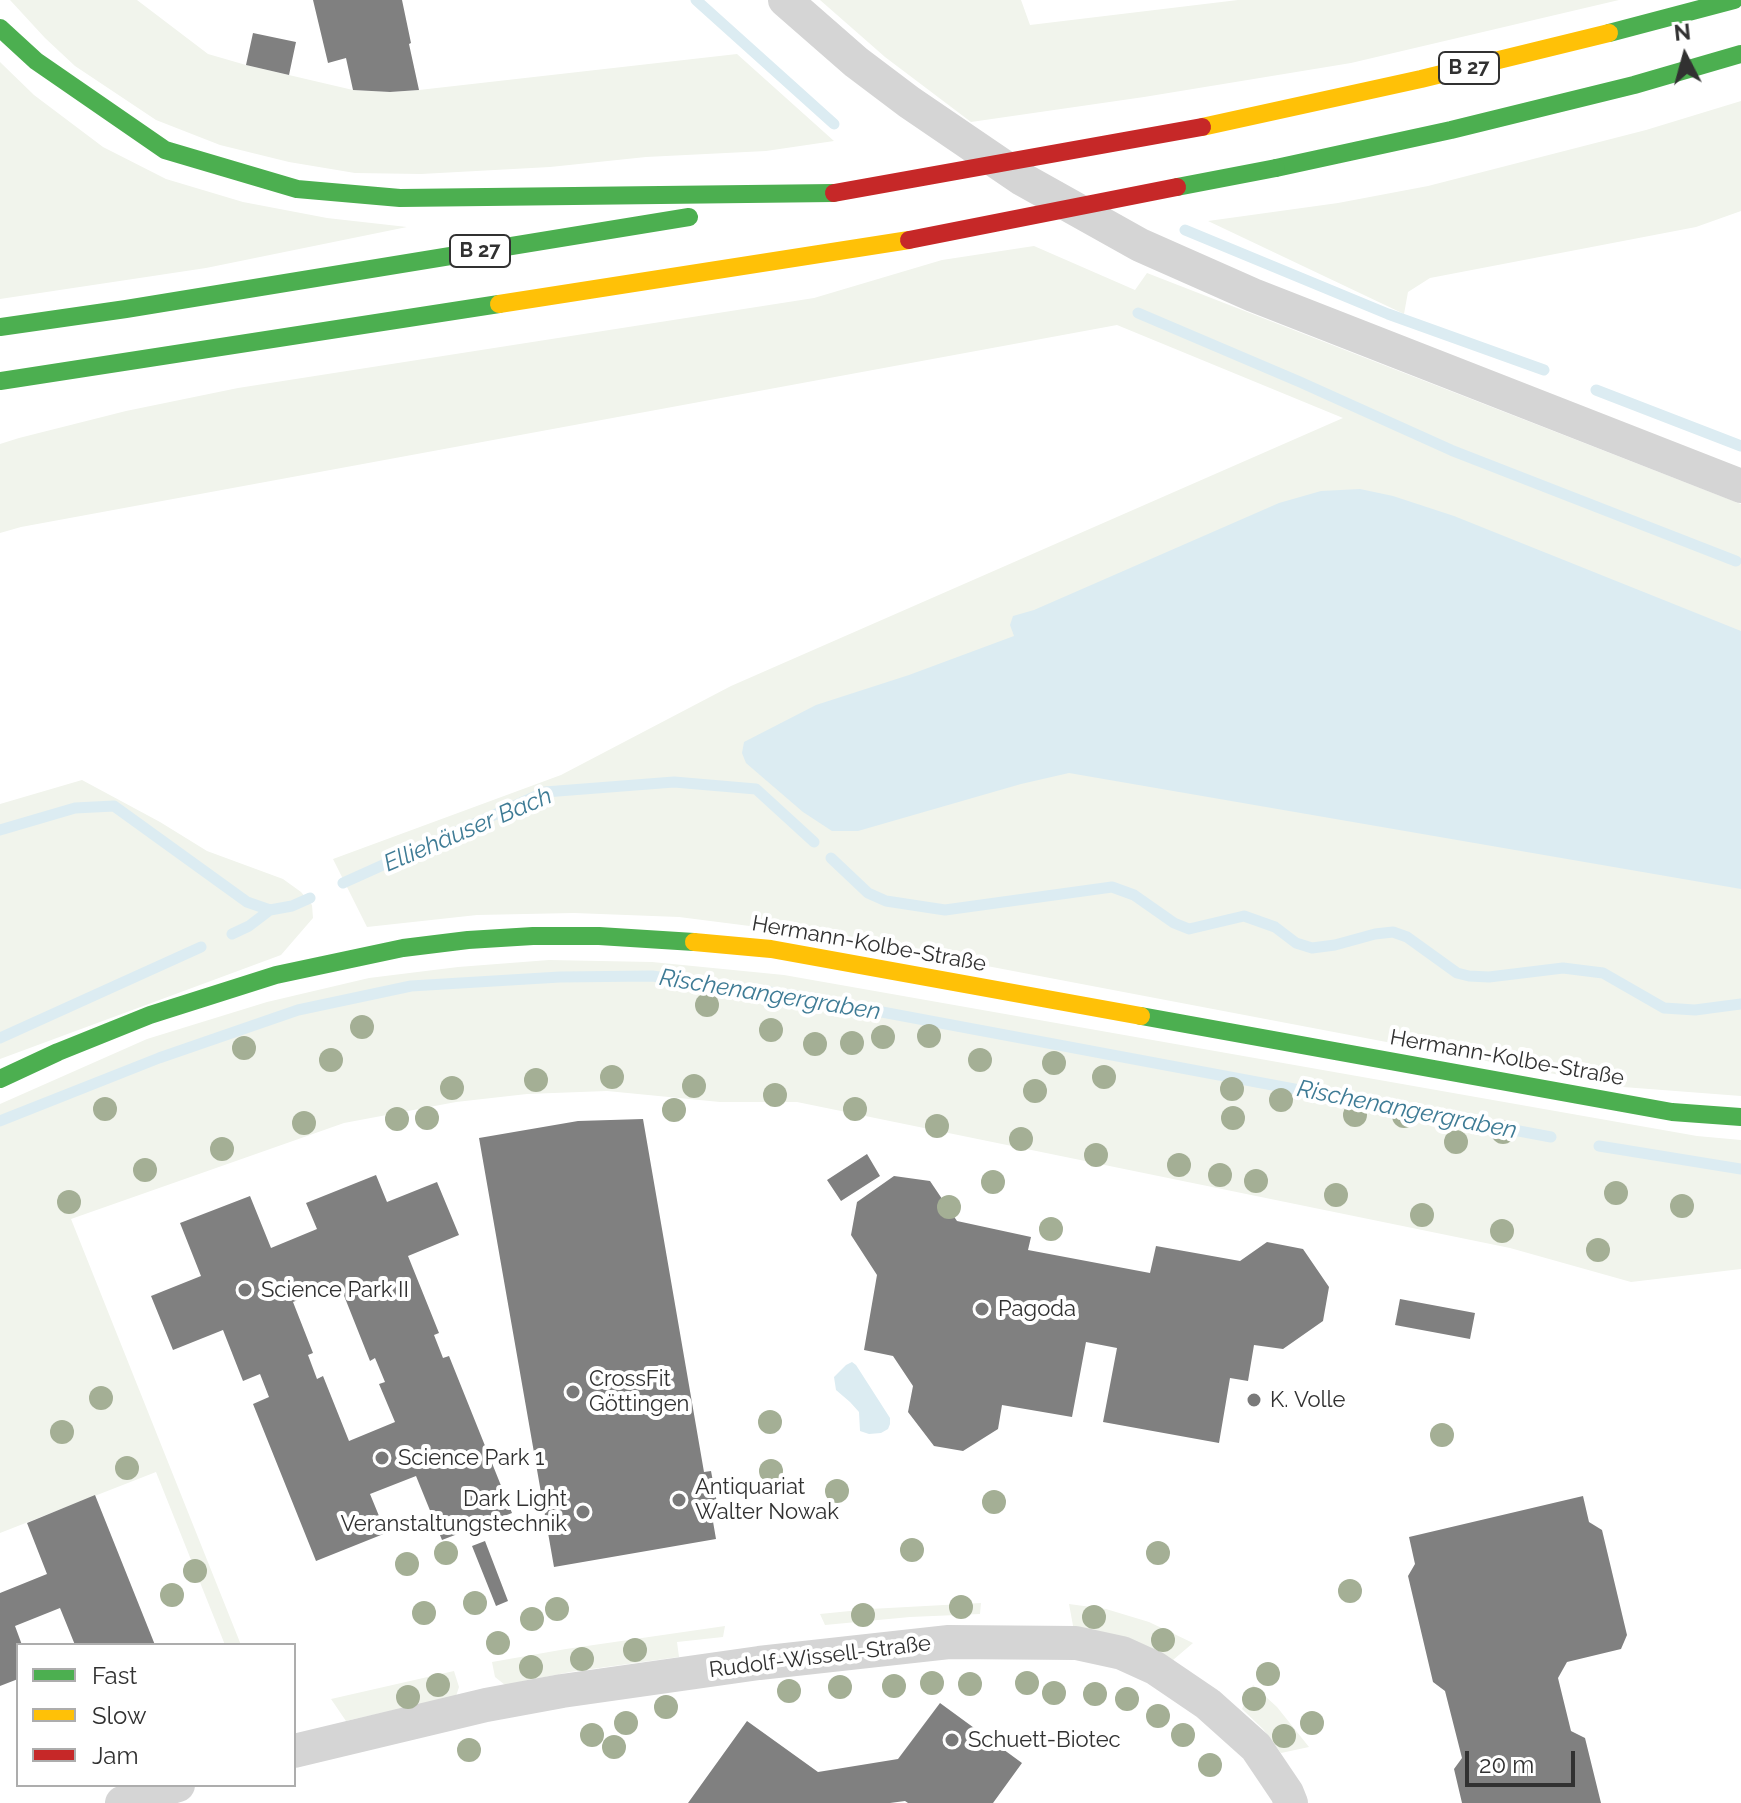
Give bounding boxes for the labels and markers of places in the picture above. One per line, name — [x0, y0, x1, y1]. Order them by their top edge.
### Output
place label: Science Park II — [261, 1277, 409, 1303]
marker: Science Park II — [236, 1281, 254, 1299]
place label: Pagoda — [998, 1296, 1076, 1322]
marker: Pagoda — [973, 1300, 991, 1318]
place label: CrossFit Göttingen — [589, 1366, 689, 1418]
marker: CrossFit Göttingen — [564, 1383, 582, 1401]
place label: K. Volle — [1270, 1387, 1345, 1413]
marker: K. Volle — [1245, 1391, 1263, 1409]
place label: Science Park 1 — [398, 1445, 544, 1471]
marker: Science Park 1 — [373, 1449, 391, 1467]
place label: Antiquariat Walter Nowak — [695, 1474, 839, 1526]
place label: Dark Light Veranstaltungstechnik — [340, 1486, 567, 1538]
marker: Antiquariat Walter Nowak — [670, 1491, 688, 1509]
marker: Dark Light Veranstaltungstechnik — [574, 1503, 592, 1521]
place label: Schuett-Biotec — [968, 1727, 1121, 1753]
marker: Schuett-Biotec — [943, 1731, 961, 1749]

